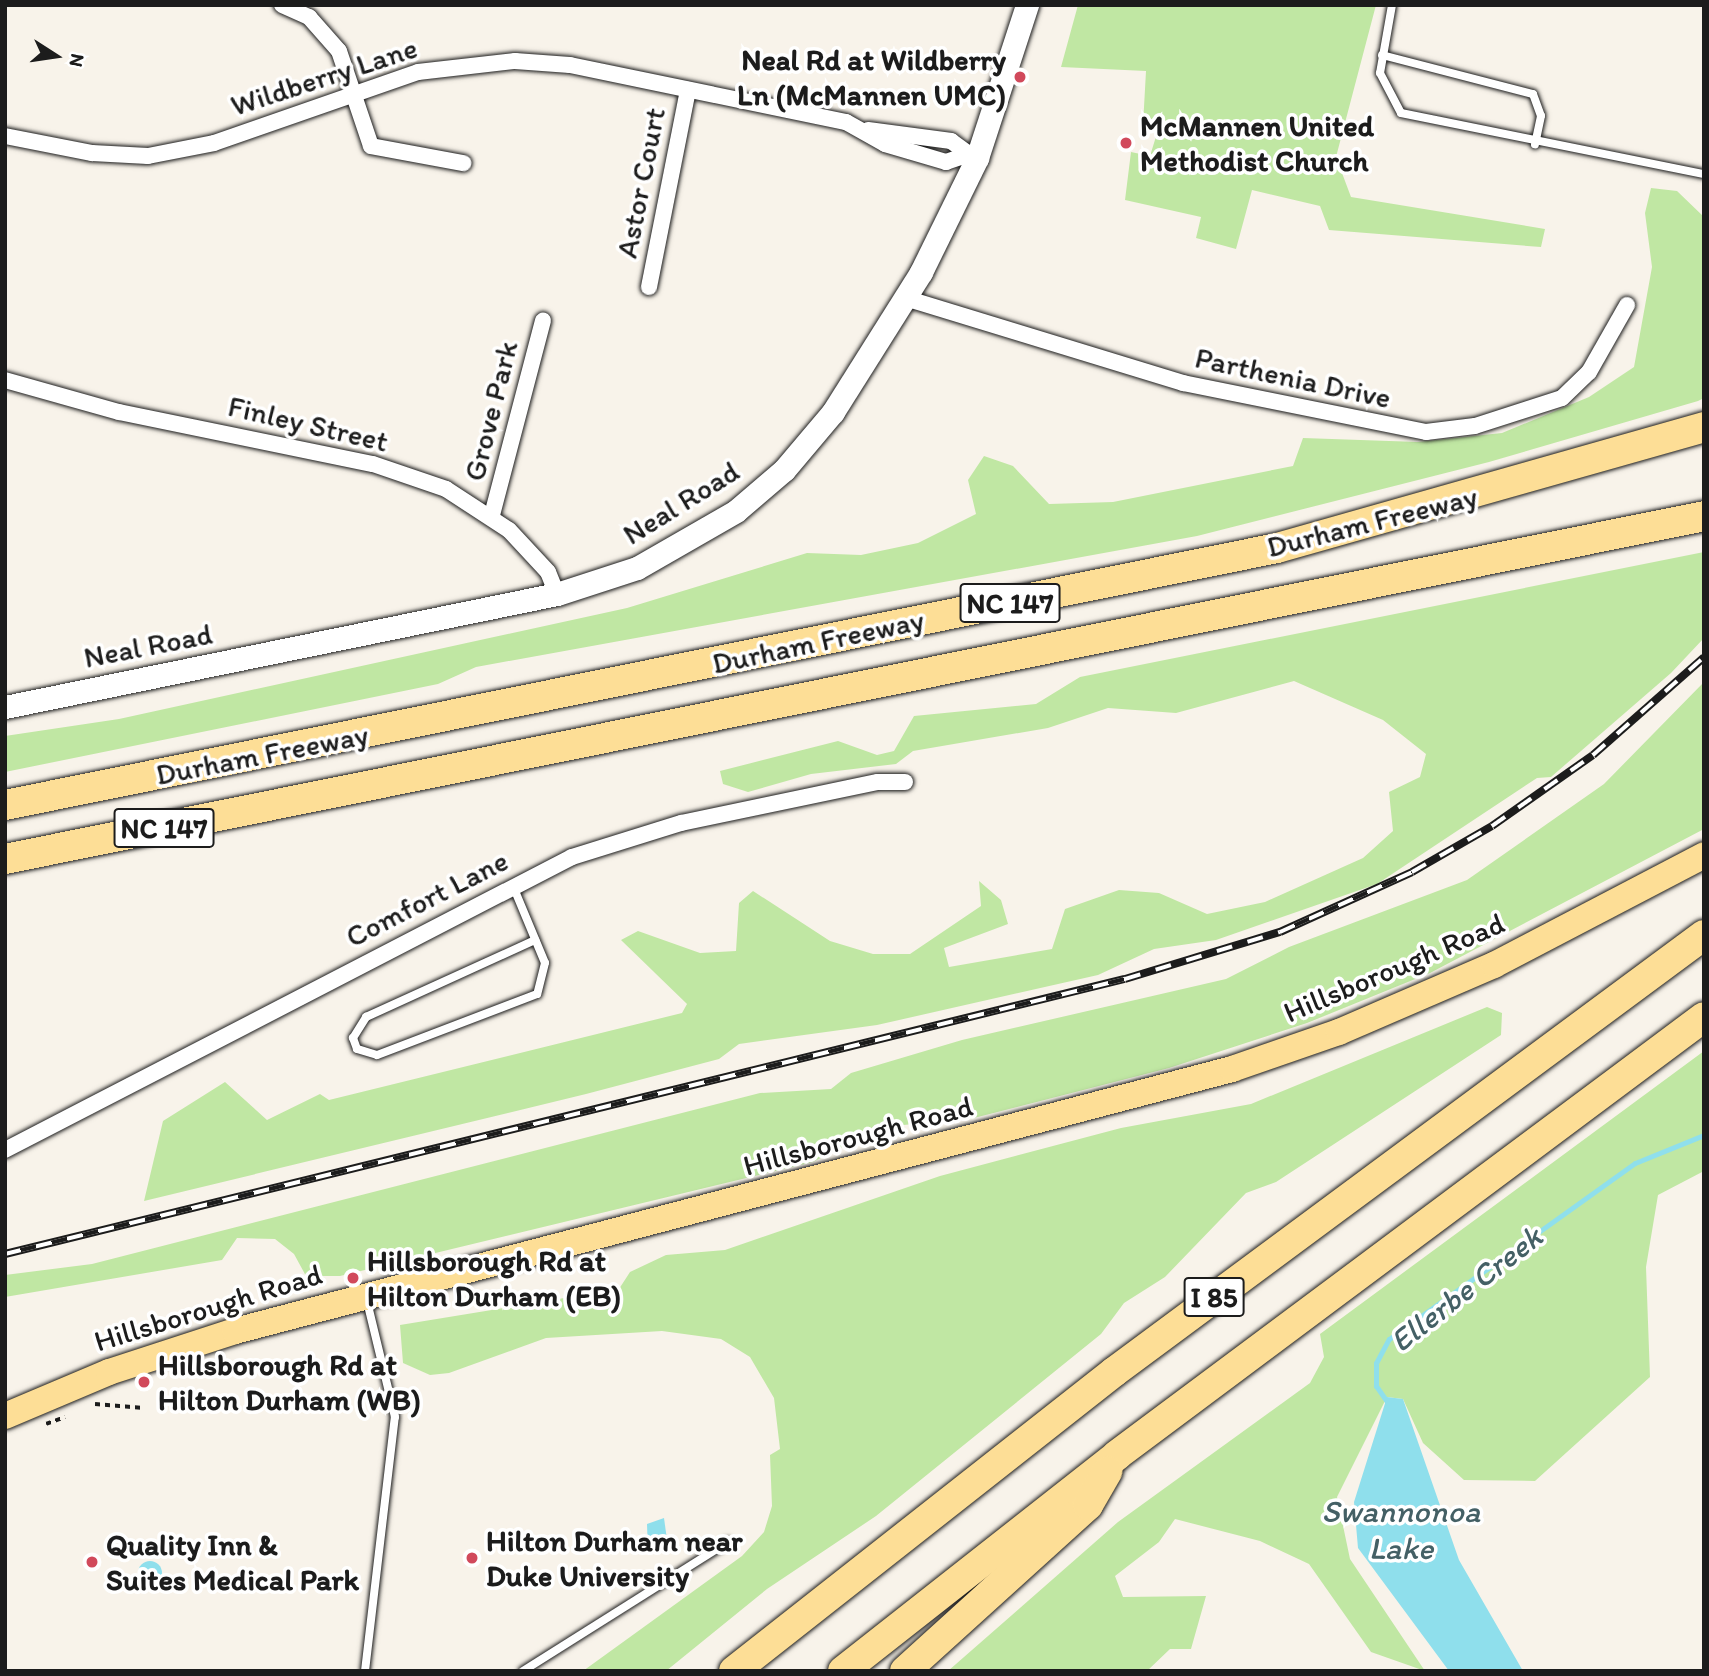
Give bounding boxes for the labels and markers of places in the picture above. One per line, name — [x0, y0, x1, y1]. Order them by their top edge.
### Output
place label: Neal Rd at Wildberry Ln (McMannen UMC) — [736, 42, 1006, 112]
marker: Neal Rd at Wildberry Ln (McMannen UMC) — [1012, 69, 1028, 85]
place label: McMannen United Methodist Church — [1140, 108, 1375, 178]
marker: McMannen United Methodist Church — [1118, 135, 1134, 151]
place label: Hillsborough Rd at Hilton Durham (EB) — [367, 1243, 620, 1314]
marker: Hillsborough Rd at Hilton Durham (EB) — [345, 1270, 361, 1286]
place label: Hillsborough Rd at Hilton Durham (WB) — [158, 1347, 420, 1418]
marker: Hillsborough Rd at Hilton Durham (WB) — [136, 1374, 152, 1390]
place label: Hilton Durham near Duke University — [486, 1523, 741, 1594]
place label: Quality Inn & Suites Medical Park — [106, 1527, 359, 1598]
marker: Hilton Durham near Duke University — [464, 1550, 480, 1566]
marker: Quality Inn & Suites Medical Park — [84, 1554, 100, 1570]

